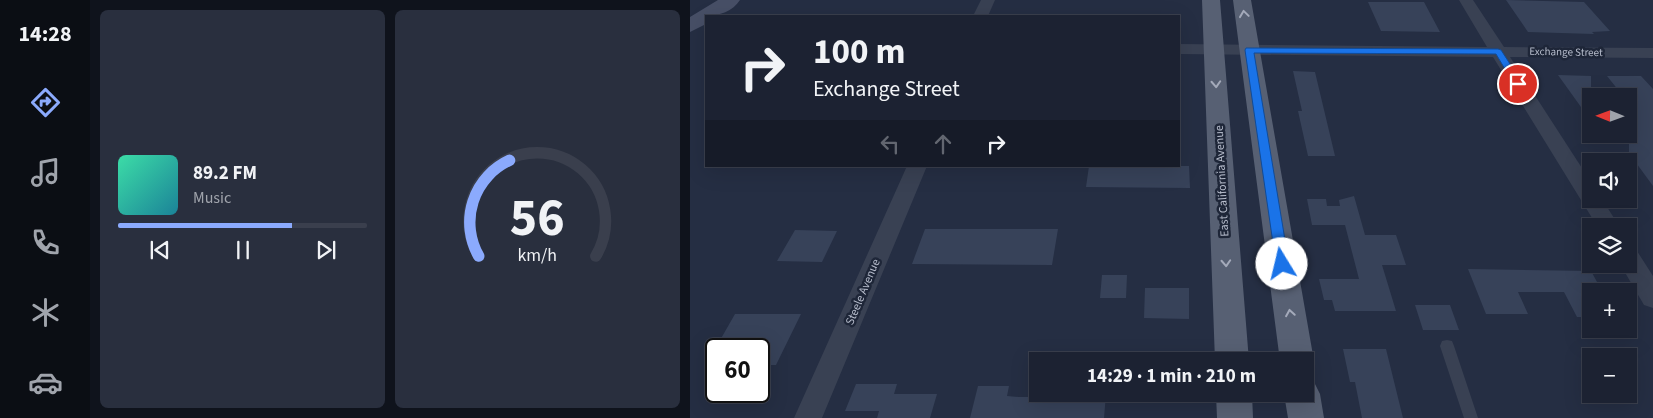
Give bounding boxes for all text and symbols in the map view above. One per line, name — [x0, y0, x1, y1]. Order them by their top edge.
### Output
one-way arrow — [1240, 10, 1250, 18]
text: 14:28 — [18, 18, 72, 50]
text: 100 m — [813, 27, 905, 77]
icon: right — [730, 35, 795, 100]
street label: Exchange Street — [1529, 44, 1603, 60]
pin — [1497, 63, 1539, 105]
icon: arrive — [1504, 70, 1532, 98]
text: Exchange Street — [813, 73, 960, 105]
one-way arrow — [1210, 80, 1221, 88]
icon: directions — [28, 85, 63, 120]
north arrow — [1582, 88, 1638, 142]
map controls — [1582, 88, 1637, 403]
street label: East California Avenue — [1211, 125, 1233, 237]
icon: left — [876, 130, 904, 158]
icon: ahead — [929, 130, 957, 158]
icon: right — [982, 130, 1010, 158]
button: sound — [1582, 153, 1637, 208]
icon: music — [28, 155, 63, 190]
text: 89.2 FM — [193, 160, 257, 187]
text: 56 — [510, 182, 565, 256]
text: Music — [193, 187, 231, 209]
button: layers — [1582, 218, 1637, 273]
icon: phone — [28, 225, 63, 260]
icon: previous — [146, 236, 174, 264]
icon: pause — [229, 236, 257, 264]
icon: next — [312, 236, 340, 264]
position arrow — [1255, 237, 1307, 289]
text: km/h — [518, 243, 557, 268]
street label: Steele Avenue — [841, 256, 885, 328]
one-way arrow — [1221, 260, 1232, 268]
button: + — [1582, 283, 1637, 338]
icon: climate — [28, 295, 63, 330]
one-way arrow — [1285, 309, 1296, 317]
speed limit sign: 60 — [705, 338, 770, 403]
button: − — [1582, 348, 1637, 403]
text: 14:29 · 1 min · 210 m — [1087, 363, 1256, 390]
icon: car — [28, 365, 63, 400]

